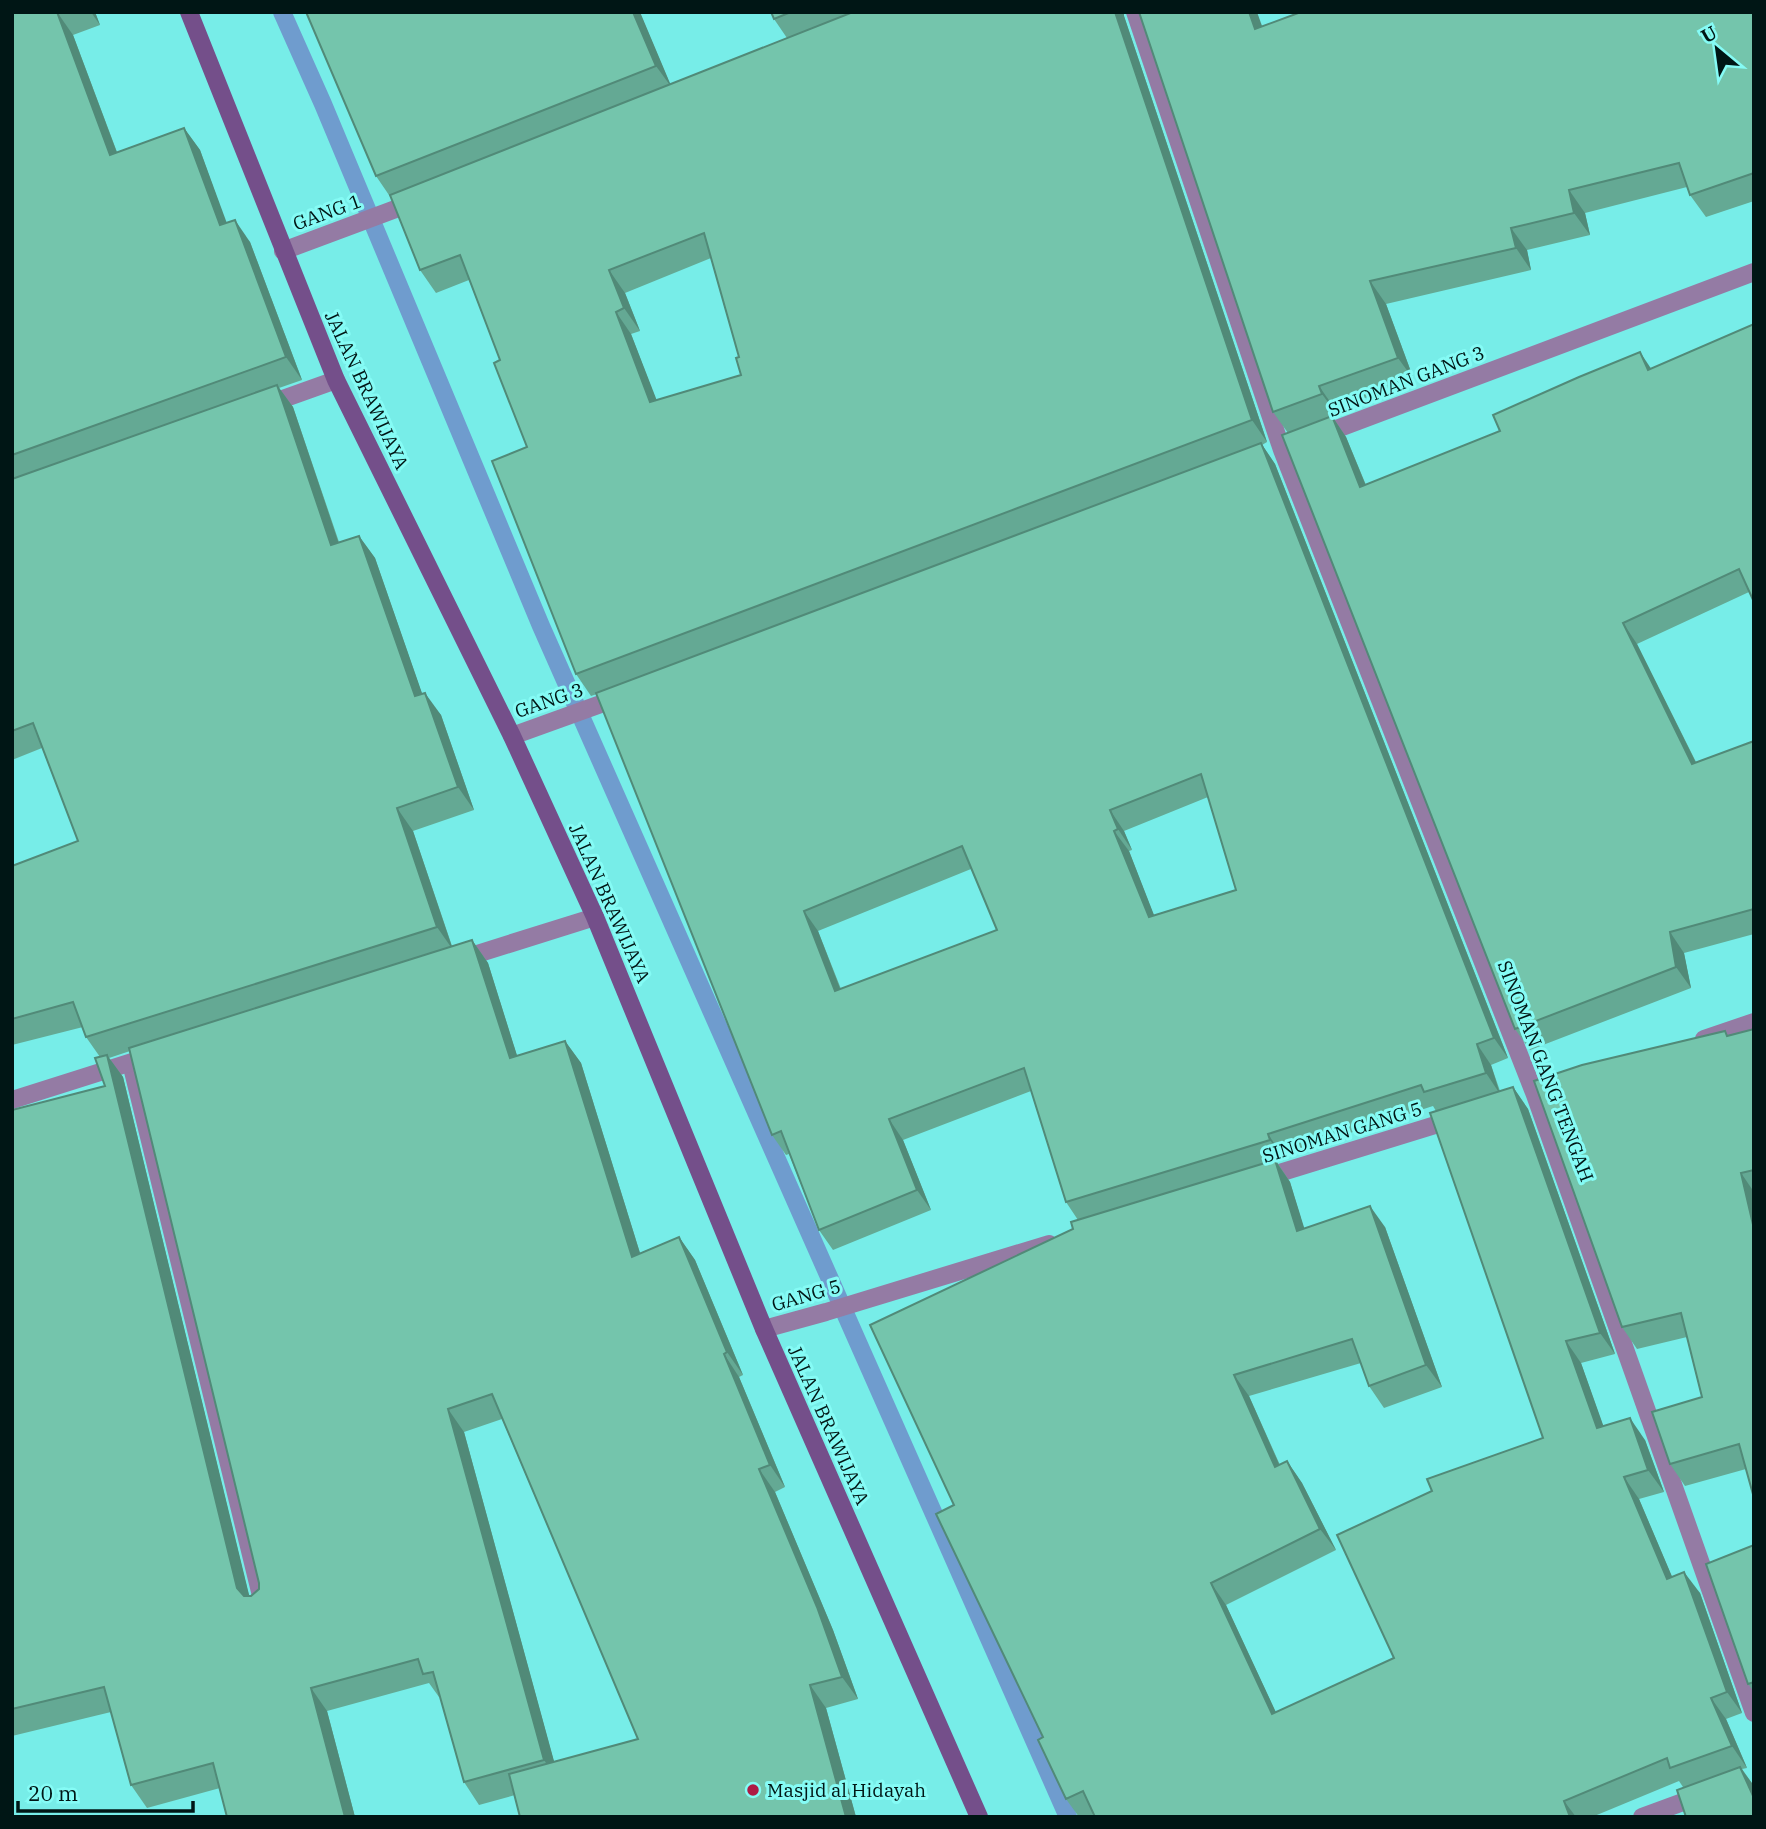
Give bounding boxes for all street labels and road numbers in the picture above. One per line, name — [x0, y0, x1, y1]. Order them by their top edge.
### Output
street label: GANG 1 — [290, 189, 364, 235]
street label: JALAN BRAWIJAYA — [320, 307, 414, 473]
street label: SINOMAN GANG 3 — [1324, 340, 1488, 422]
street label: GANG 3 — [512, 677, 586, 723]
street label: JALAN BRAWIJAYA — [564, 819, 656, 987]
street label: SINOMAN GANG TENGAH — [1493, 957, 1599, 1185]
street label: SINOMAN GANG 5 — [1259, 1096, 1425, 1168]
street label: GANG 5 — [769, 1274, 843, 1316]
street label: JALAN BRAWIJAYA — [783, 1341, 875, 1509]

